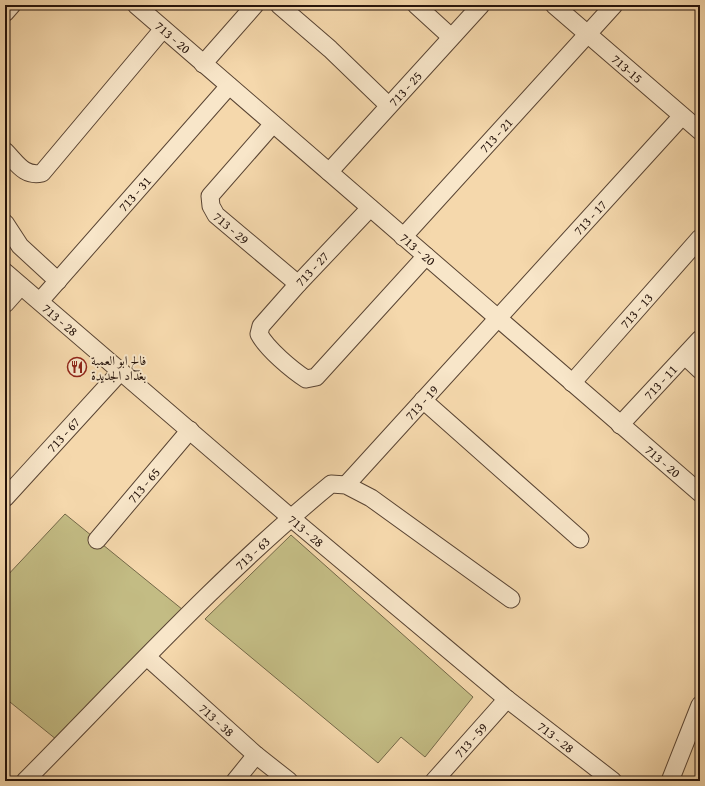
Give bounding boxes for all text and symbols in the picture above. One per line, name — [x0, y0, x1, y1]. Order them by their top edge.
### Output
street label: 713 - 20 — [151, 16, 195, 58]
street label: 713-15 — [608, 49, 647, 87]
street label: 713 - 25 — [384, 67, 426, 110]
street label: 713 - 21 — [475, 113, 517, 157]
street label: 713 - 31 — [114, 172, 155, 215]
street label: 713 - 17 — [569, 196, 611, 239]
street label: 713 - 29 — [209, 207, 253, 249]
street label: 713 - 20 — [396, 228, 440, 270]
street label: 713 - 27 — [291, 247, 333, 291]
street label: 713 - 13 — [615, 288, 657, 332]
street label: 713 - 28 — [38, 299, 82, 340]
place label: فالح ابو العمبة بغداد الجديدة — [91, 351, 147, 385]
restaurant icon: فالح ابو العمبة بغداد الجديدة — [66, 356, 88, 378]
street label: 713 - 11 — [639, 360, 681, 403]
street label: 713 - 19 — [400, 380, 442, 424]
street label: 713 - 67 — [42, 413, 84, 456]
street label: 713 - 20 — [641, 440, 685, 482]
street label: 713 - 65 — [123, 463, 164, 507]
street label: 713 - 28 — [284, 510, 328, 551]
street label: 713 - 63 — [231, 532, 274, 574]
street label: 713 - 38 — [195, 699, 239, 741]
street label: 713 - 28 — [534, 717, 578, 757]
street label: 713 - 59 — [450, 718, 491, 762]

